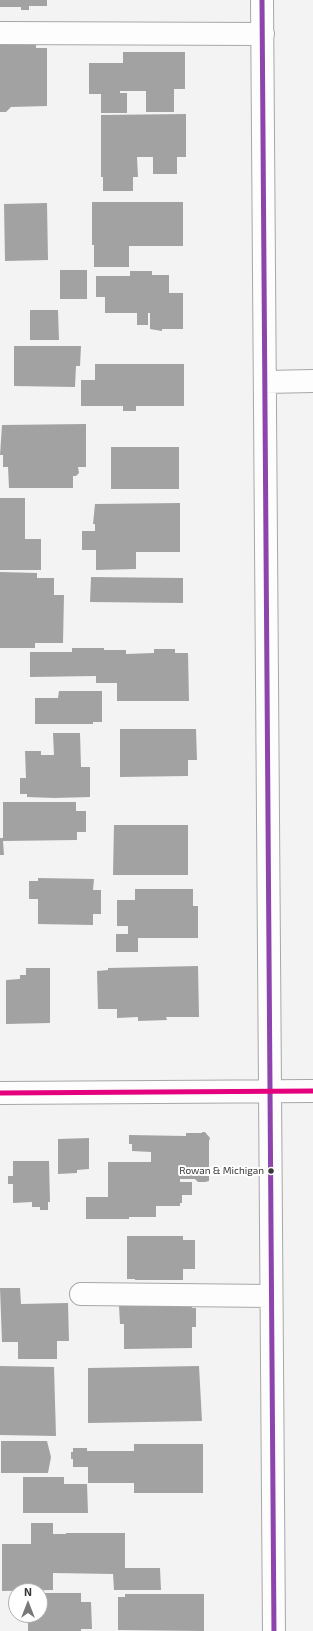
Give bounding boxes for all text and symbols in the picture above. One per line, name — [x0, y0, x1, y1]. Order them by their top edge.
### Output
place label: Rowan & Michigan — [179, 1165, 264, 1177]
marker: Rowan & Michigan — [266, 1166, 276, 1176]
north arrow — [8, 1583, 48, 1623]
text: N — [24, 1585, 32, 1598]

